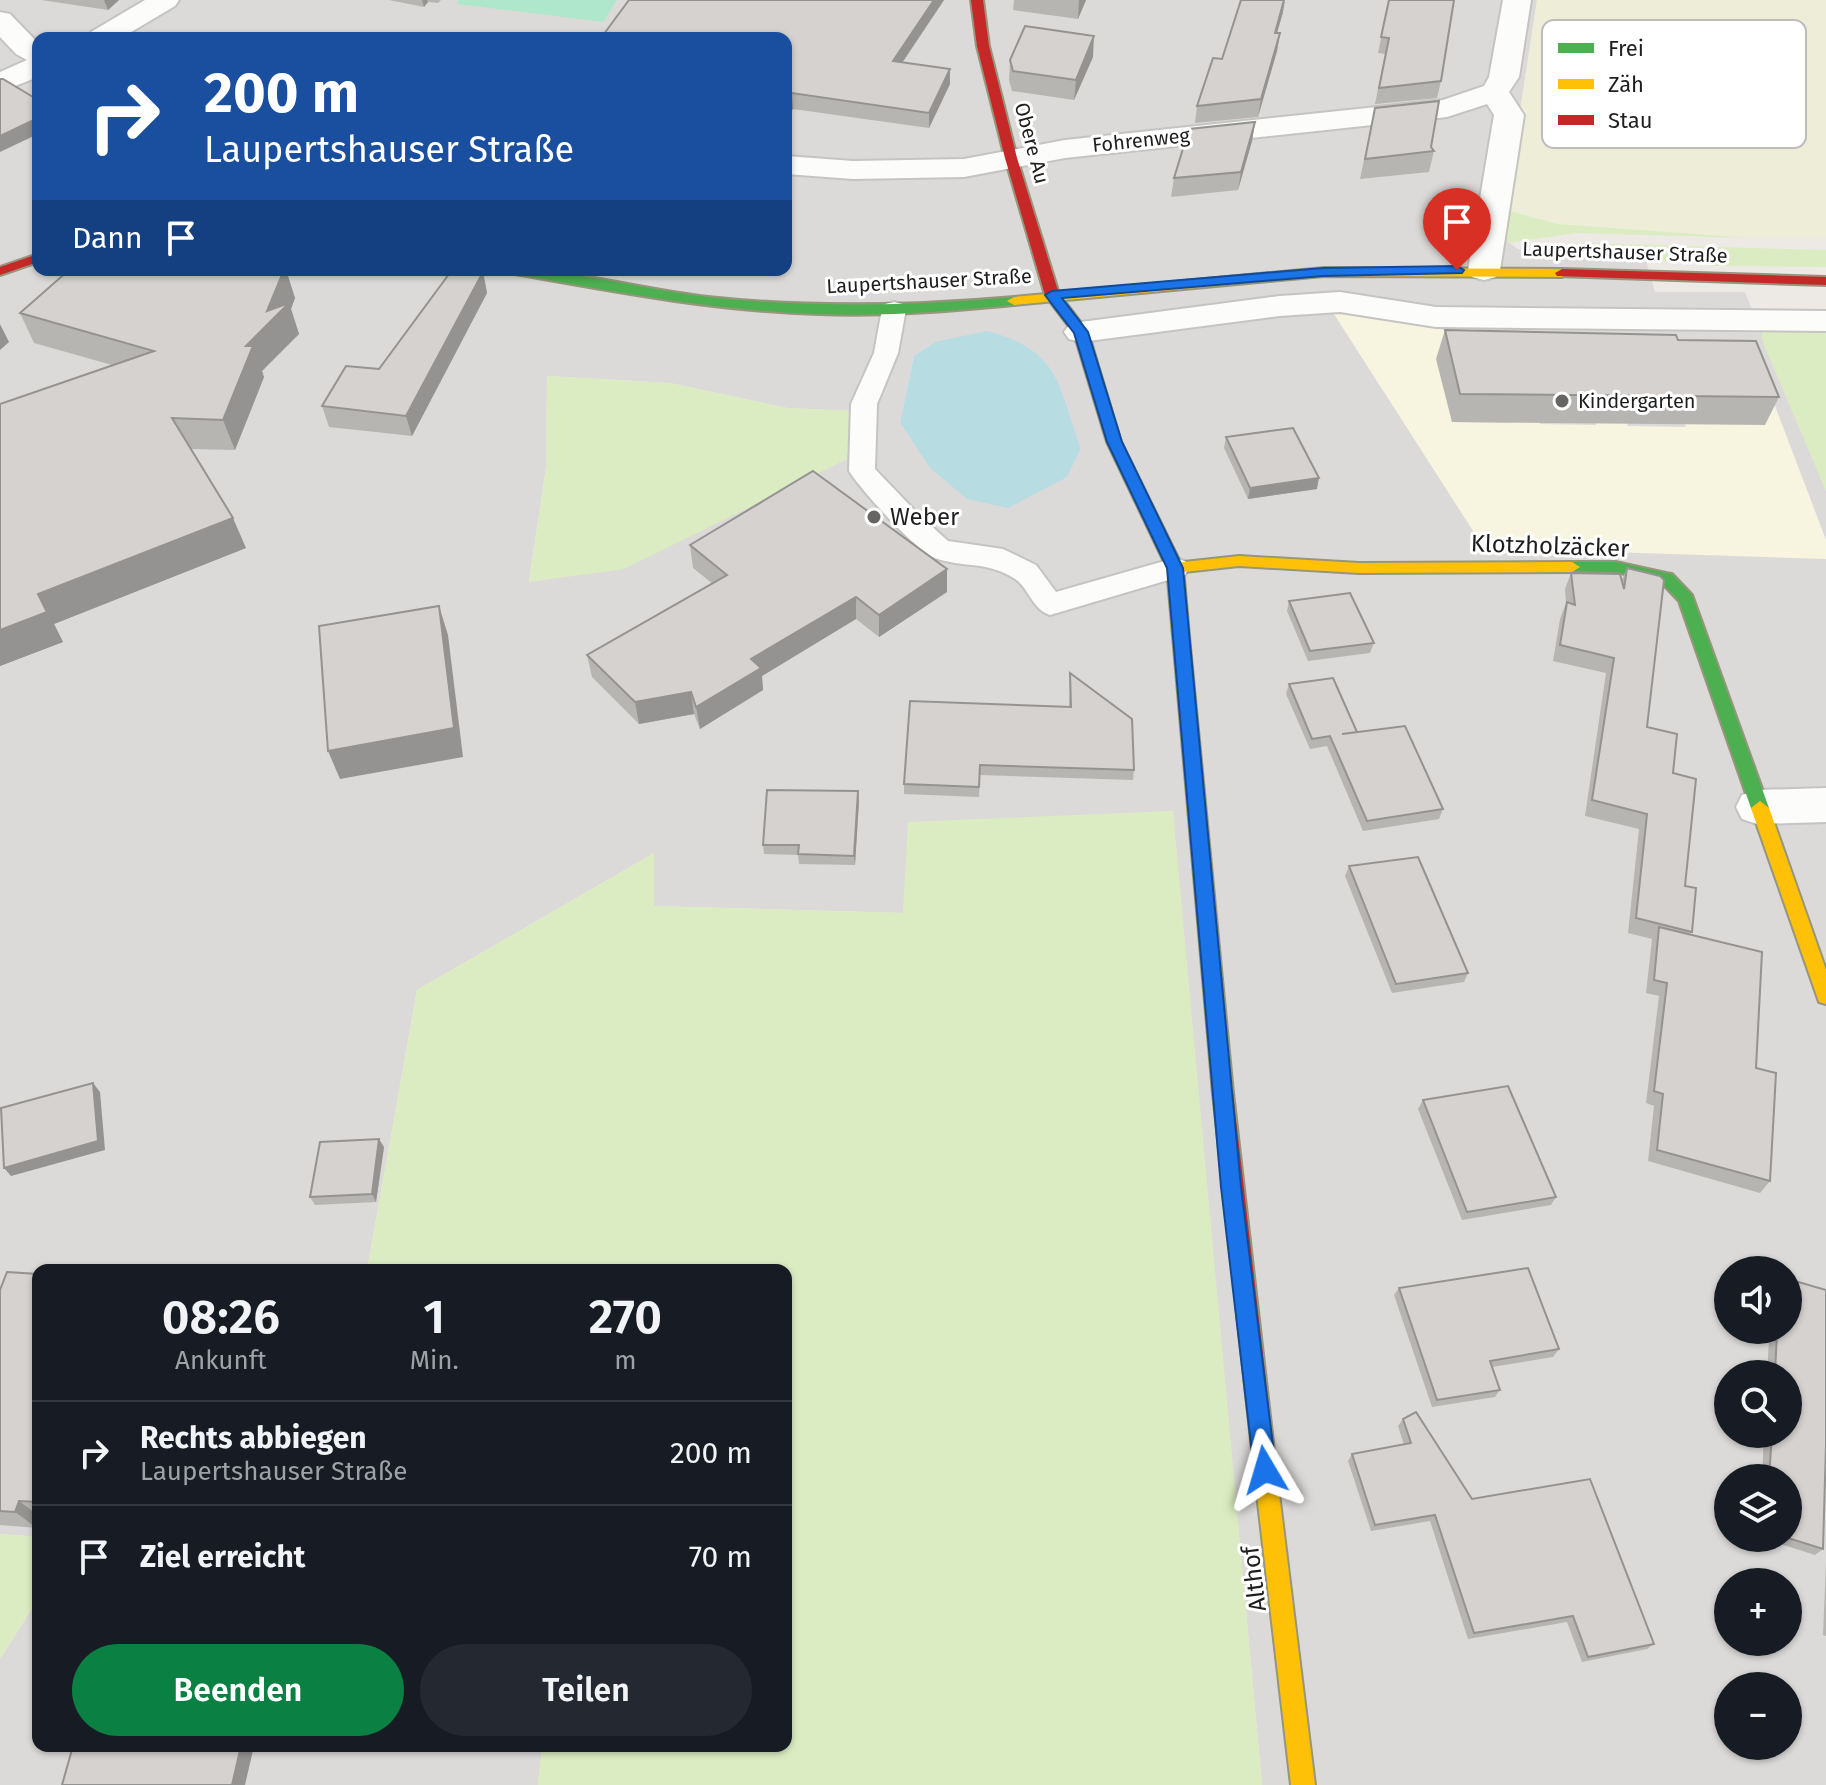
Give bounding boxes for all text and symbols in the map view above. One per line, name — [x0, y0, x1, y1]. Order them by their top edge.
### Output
legend — [1542, 20, 1806, 148]
text: Frei — [1608, 35, 1644, 62]
text: 200 m — [204, 60, 359, 127]
icon: right — [72, 64, 176, 168]
text: Zäh — [1608, 71, 1644, 98]
street label: Obere Au — [1010, 100, 1054, 186]
text: Stau — [1608, 107, 1653, 134]
street label: Fohrenweg — [1091, 123, 1192, 157]
text: Laupertshauser Straße — [204, 128, 574, 172]
pin — [1423, 188, 1491, 270]
icon: arrive — [1435, 200, 1479, 244]
icon: arrive — [159, 216, 203, 260]
text: Dann — [72, 220, 143, 256]
street label: Laupertshauser Straße — [1522, 236, 1728, 268]
street label: Laupertshauser Straße — [826, 264, 1032, 298]
place label: Kindergarten — [1578, 389, 1696, 413]
marker: Kindergarten — [1553, 392, 1571, 410]
place label: Weber — [890, 503, 960, 531]
marker: Weber — [865, 508, 883, 526]
street label: Klotzholzäcker — [1470, 529, 1630, 563]
map controls — [1714, 1256, 1802, 1760]
button: sound — [1714, 1256, 1802, 1344]
text: 08:26 — [162, 1288, 280, 1346]
text: 1 — [423, 1288, 445, 1346]
text: 270 — [589, 1288, 662, 1346]
text: Ankunft — [175, 1345, 267, 1376]
text: Min. — [410, 1345, 459, 1376]
text: m — [614, 1345, 637, 1376]
button: search — [1714, 1360, 1802, 1448]
text: Rechts abbiegen — [140, 1420, 367, 1456]
position arrow — [1223, 1428, 1307, 1512]
icon: right — [72, 1431, 116, 1475]
text: 200 m — [670, 1435, 752, 1471]
text: Laupertshauser Straße — [140, 1456, 407, 1487]
button: layers — [1714, 1464, 1802, 1552]
icon: arrive — [72, 1535, 116, 1579]
text: Ziel erreicht — [140, 1539, 305, 1575]
text: 70 m — [689, 1539, 752, 1575]
street label: Althof — [1236, 1543, 1272, 1613]
button: + — [1714, 1568, 1802, 1656]
button: Beenden — [72, 1644, 404, 1736]
button: Teilen — [420, 1644, 752, 1736]
button: − — [1714, 1672, 1802, 1760]

